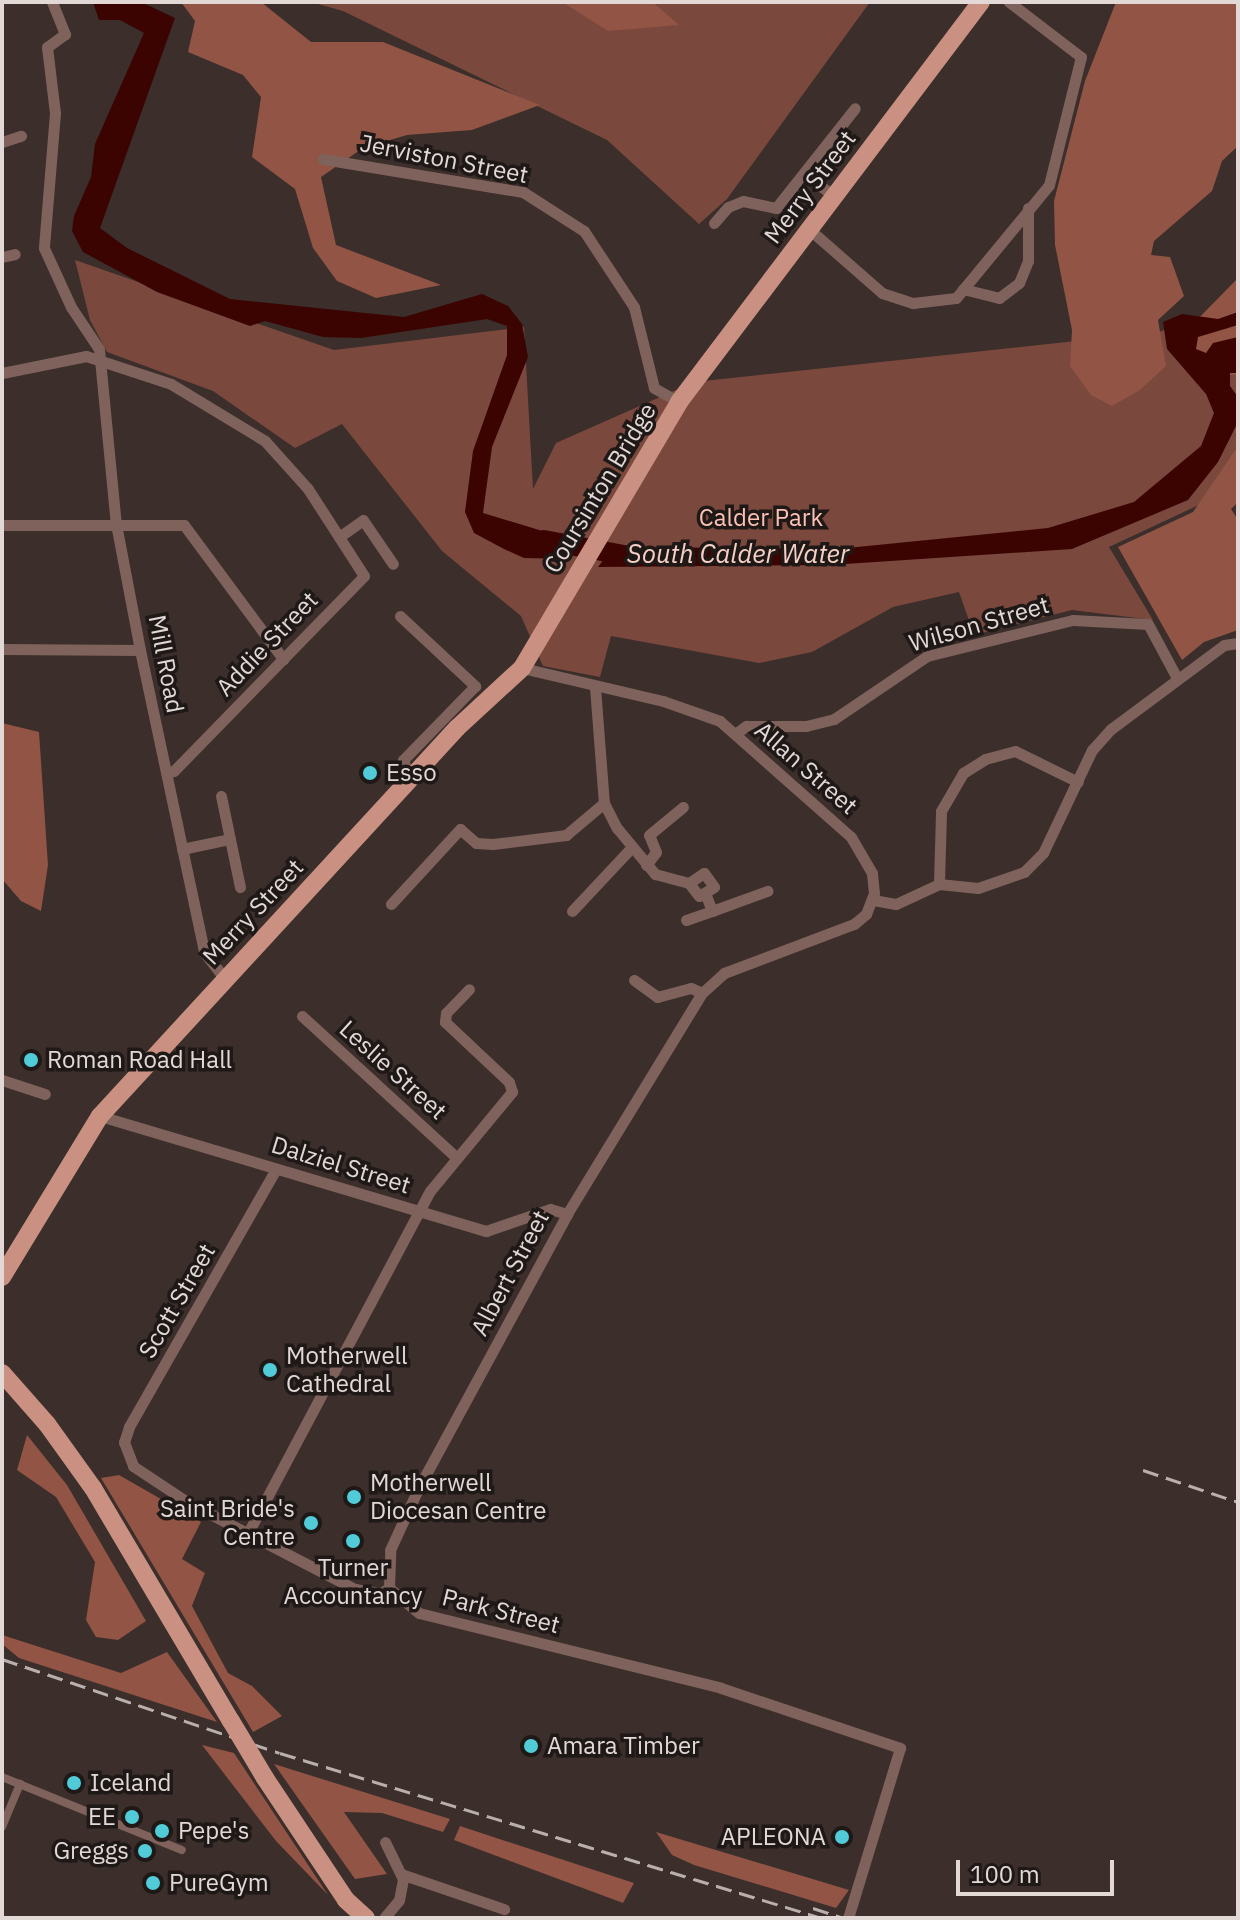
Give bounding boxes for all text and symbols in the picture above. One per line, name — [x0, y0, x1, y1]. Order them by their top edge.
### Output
street label: Merry Street — [758, 125, 862, 249]
street label: Jerviston Street — [357, 129, 531, 189]
street label: Coursinton Bridge — [538, 398, 662, 578]
park label: Calder Park — [699, 504, 823, 532]
water label: South Calder Water — [627, 538, 849, 570]
street label: Addie Street — [210, 586, 324, 702]
street label: Wilson Street — [906, 590, 1052, 658]
street label: Mill Road — [142, 613, 190, 715]
street label: Allan Street — [749, 716, 863, 820]
place label: Esso — [386, 759, 437, 787]
marker: Esso — [361, 764, 379, 782]
street label: Merry Street — [197, 853, 309, 971]
street label: Leslie Street — [334, 1015, 452, 1125]
place label: Roman Road Hall — [47, 1046, 232, 1074]
marker: Roman Road Hall — [22, 1051, 40, 1069]
street label: Dalziel Street — [268, 1130, 414, 1200]
street label: Albert Street — [465, 1205, 555, 1341]
street label: Scott Street — [133, 1239, 221, 1363]
place label: Motherwell Cathedral — [286, 1342, 408, 1398]
marker: Motherwell Cathedral — [261, 1361, 279, 1379]
place label: Motherwell Diocesan Centre — [370, 1469, 546, 1525]
marker: Motherwell Diocesan Centre — [345, 1488, 363, 1506]
place label: Saint Bride's Centre — [160, 1495, 295, 1551]
marker: Saint Bride's Centre — [302, 1514, 320, 1532]
marker: Turner Accountancy — [344, 1532, 362, 1550]
place label: Turner Accountancy — [284, 1554, 422, 1610]
street label: Park Street — [439, 1583, 563, 1639]
place label: Amara Timber — [547, 1732, 700, 1760]
marker: Amara Timber — [522, 1737, 540, 1755]
place label: Iceland — [90, 1769, 171, 1797]
marker: Iceland — [65, 1774, 83, 1792]
place label: EE — [88, 1803, 116, 1831]
marker: EE — [123, 1808, 141, 1826]
place label: Pepe's — [178, 1817, 249, 1845]
marker: Pepe's — [153, 1822, 171, 1840]
place label: APLEONA — [721, 1823, 826, 1851]
marker: APLEONA — [833, 1828, 851, 1846]
place label: Greggs — [53, 1837, 129, 1865]
marker: Greggs — [136, 1842, 154, 1860]
scale bar — [960, 1844, 1118, 1894]
text: 100 m — [970, 1858, 1040, 1890]
place label: PureGym — [169, 1869, 269, 1897]
marker: PureGym — [144, 1874, 162, 1892]

